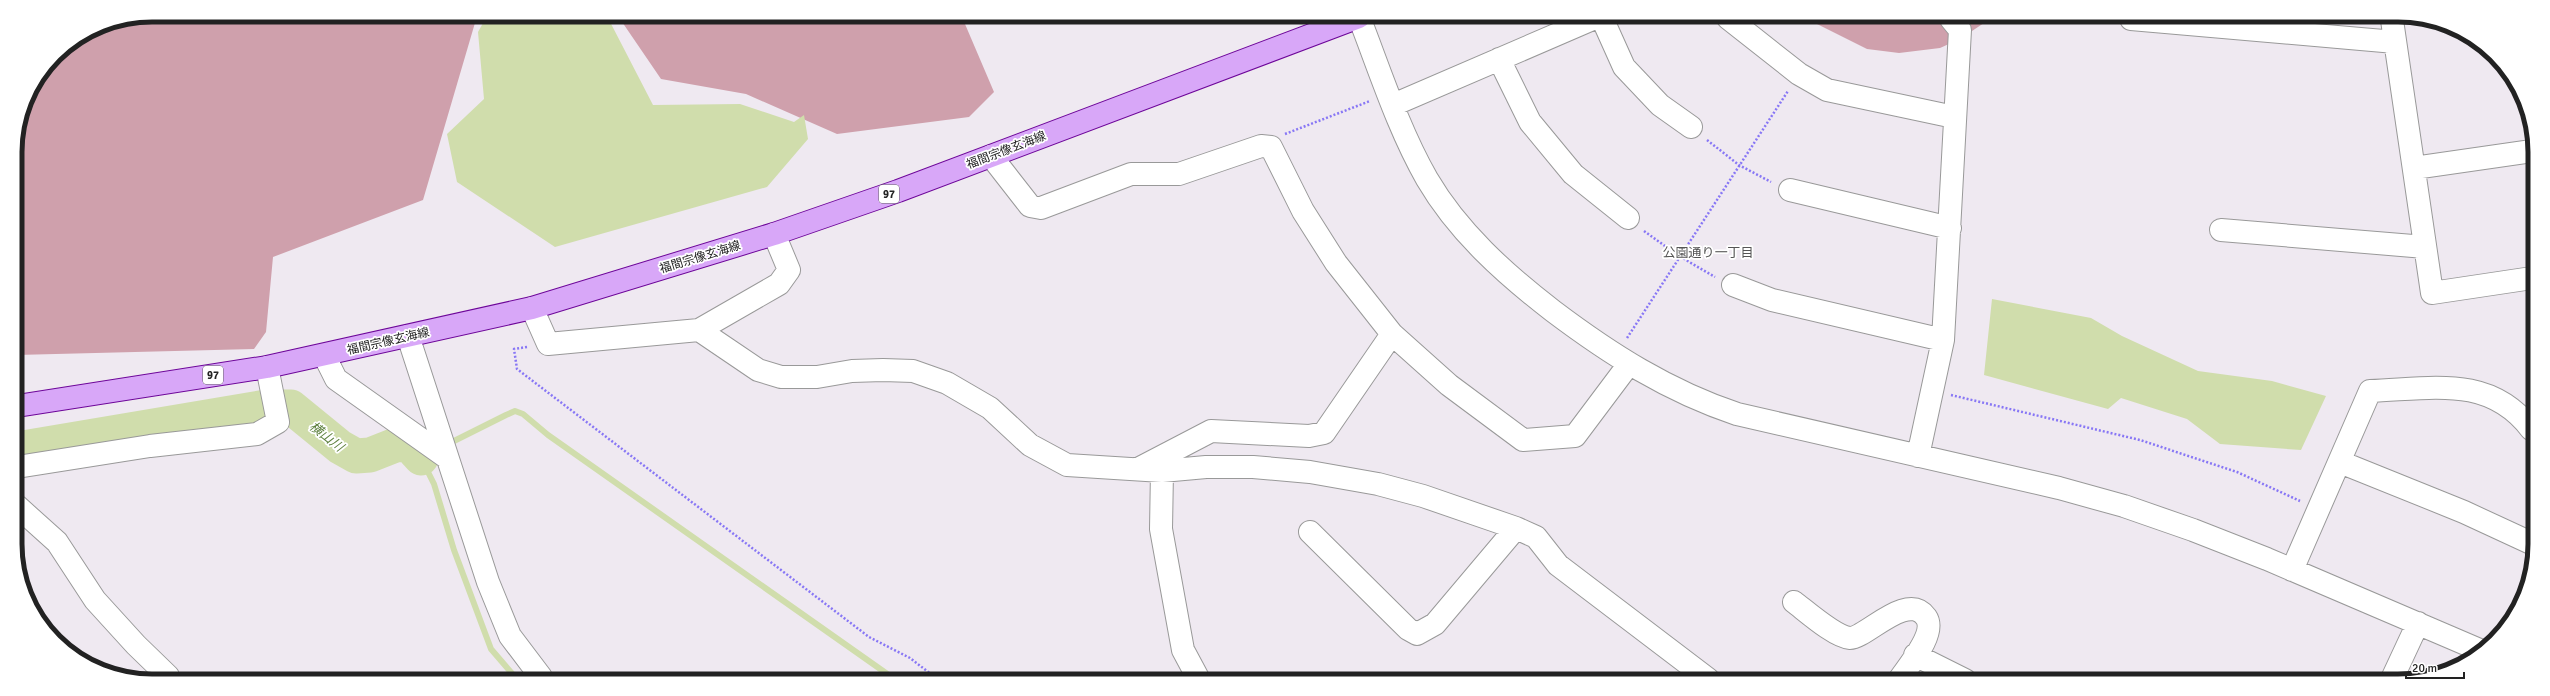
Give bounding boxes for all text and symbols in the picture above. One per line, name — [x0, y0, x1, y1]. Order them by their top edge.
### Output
street label: 福間宗像玄海線 — [964, 128, 1048, 173]
road number: 97 — [879, 185, 899, 203]
street label: 福間宗像玄海線 — [658, 238, 743, 277]
district label: 公園通り一丁目 — [1662, 245, 1754, 261]
street label: 福間宗像玄海線 — [345, 325, 431, 358]
road number: 97 — [203, 366, 223, 384]
water label: 横山川 — [306, 418, 348, 456]
scale bar — [2406, 654, 2464, 680]
text: 20 m — [2412, 661, 2437, 676]

